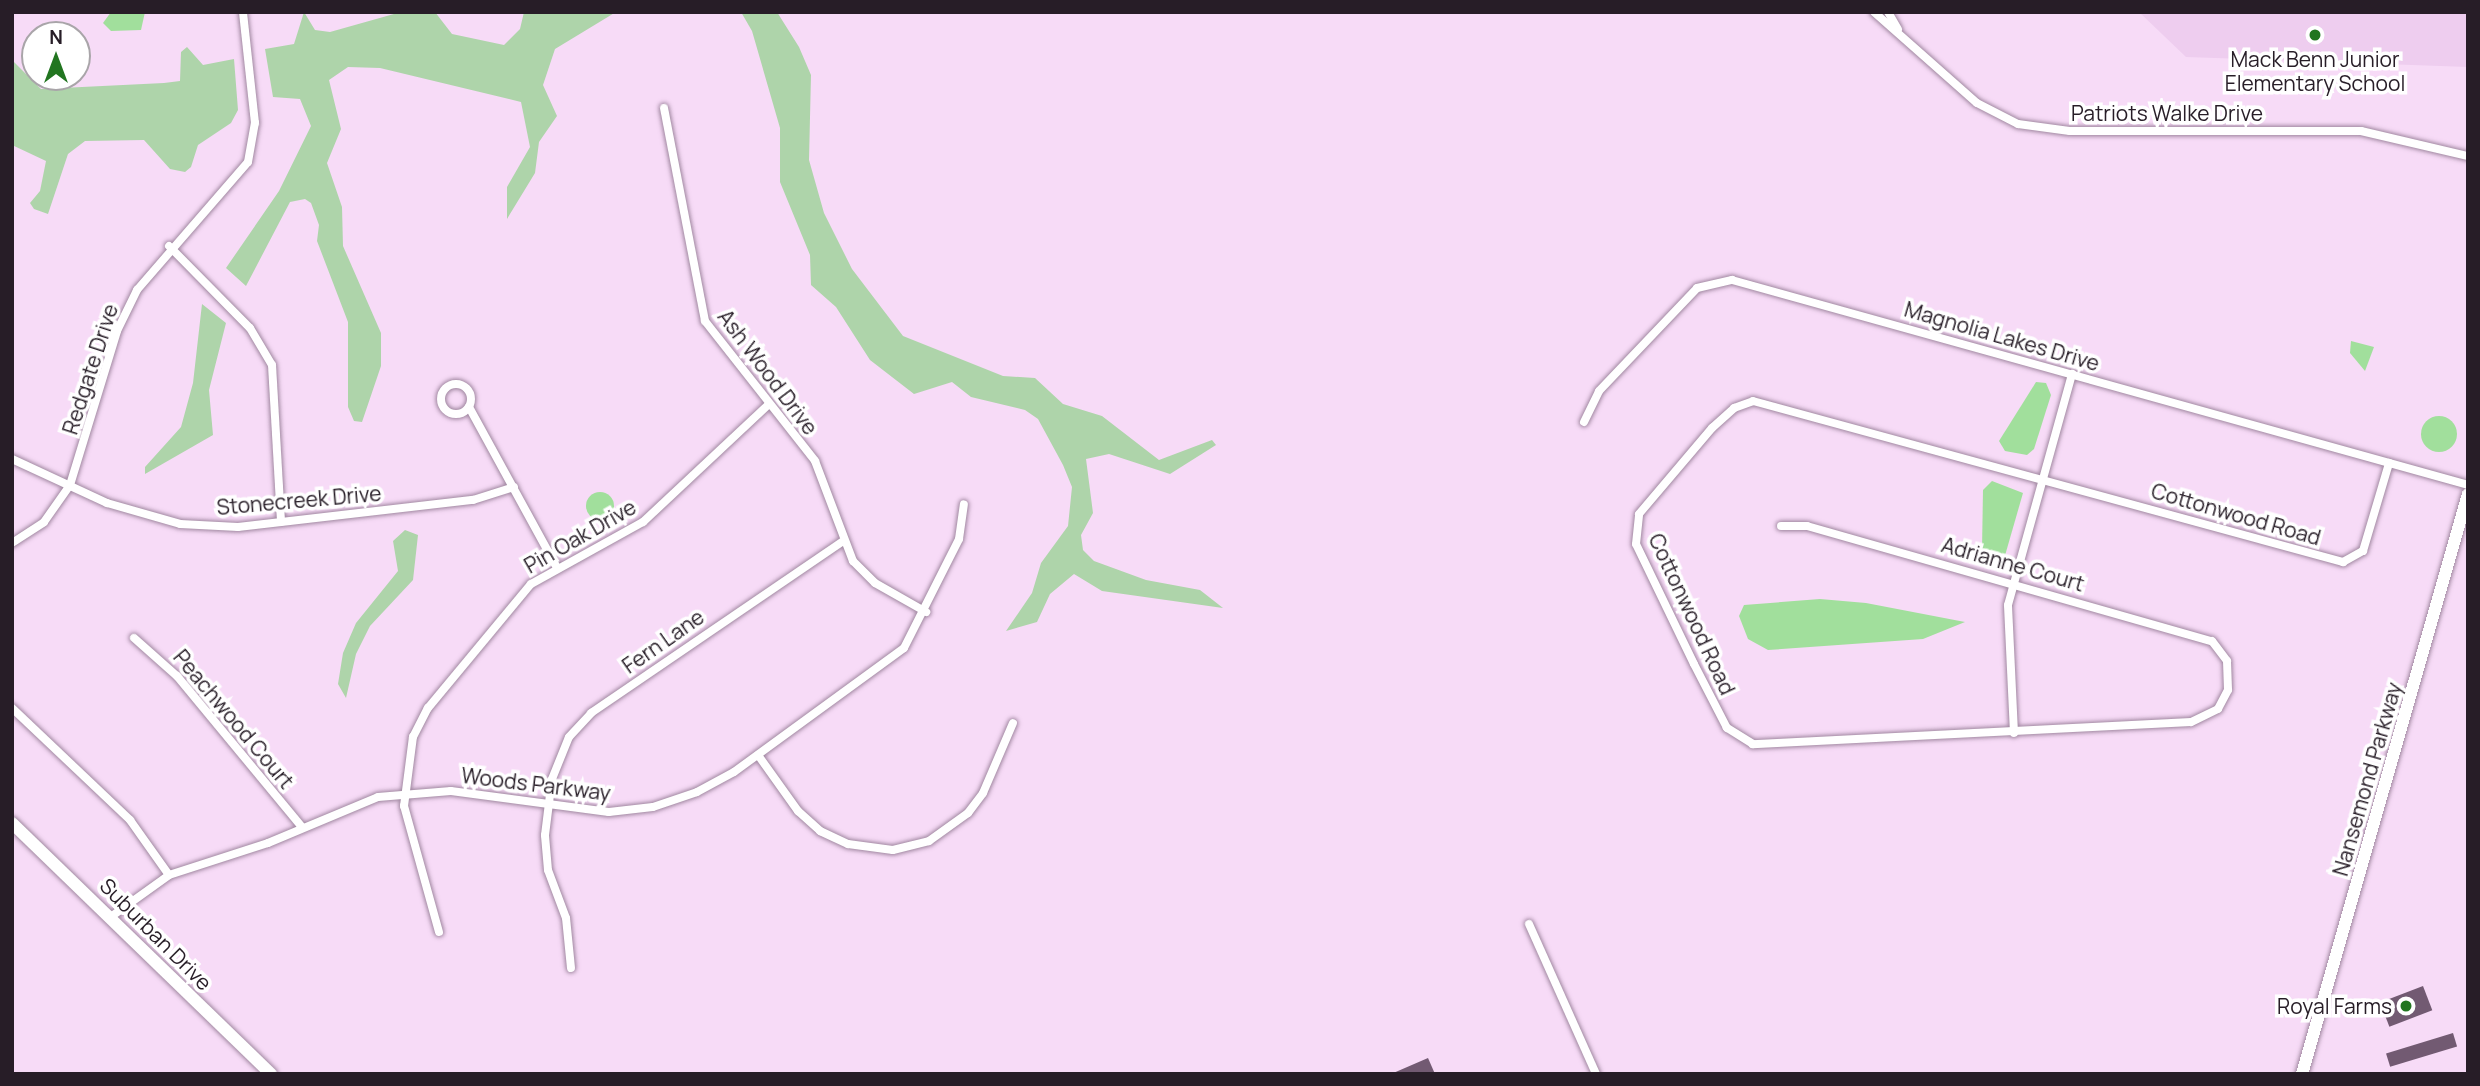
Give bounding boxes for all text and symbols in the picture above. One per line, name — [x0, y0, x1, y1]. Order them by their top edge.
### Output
north arrow — [21, 21, 91, 91]
text: N — [49, 24, 63, 50]
marker: Mack Benn Junior Elementary School — [2307, 27, 2323, 43]
place label: Mack Benn Junior Elementary School — [2225, 46, 2405, 96]
street label: Patriots Walke Drive — [2071, 100, 2263, 126]
street label: Magnolia Lakes Drive — [1902, 296, 2102, 376]
street label: Redgate Drive — [57, 301, 123, 437]
street label: Ash Wood Drive — [713, 305, 823, 439]
street label: Cottonwood Road — [2148, 478, 2324, 550]
street label: Stonecreek Drive — [216, 480, 382, 520]
street label: Pin Oak Drive — [520, 494, 640, 578]
street label: Cottonwood Road — [1644, 529, 1740, 699]
street label: Adrianne Court — [1939, 532, 2087, 596]
street label: Fern Lane — [617, 604, 709, 678]
street label: Peachwood Court — [169, 644, 299, 794]
street label: Nansemond Parkway — [2327, 679, 2407, 879]
street label: Woods Parkway — [460, 762, 612, 806]
street label: Suburban Drive — [95, 873, 217, 995]
place label: Royal Farms — [2277, 993, 2392, 1019]
marker: Royal Farms — [2398, 998, 2414, 1014]

